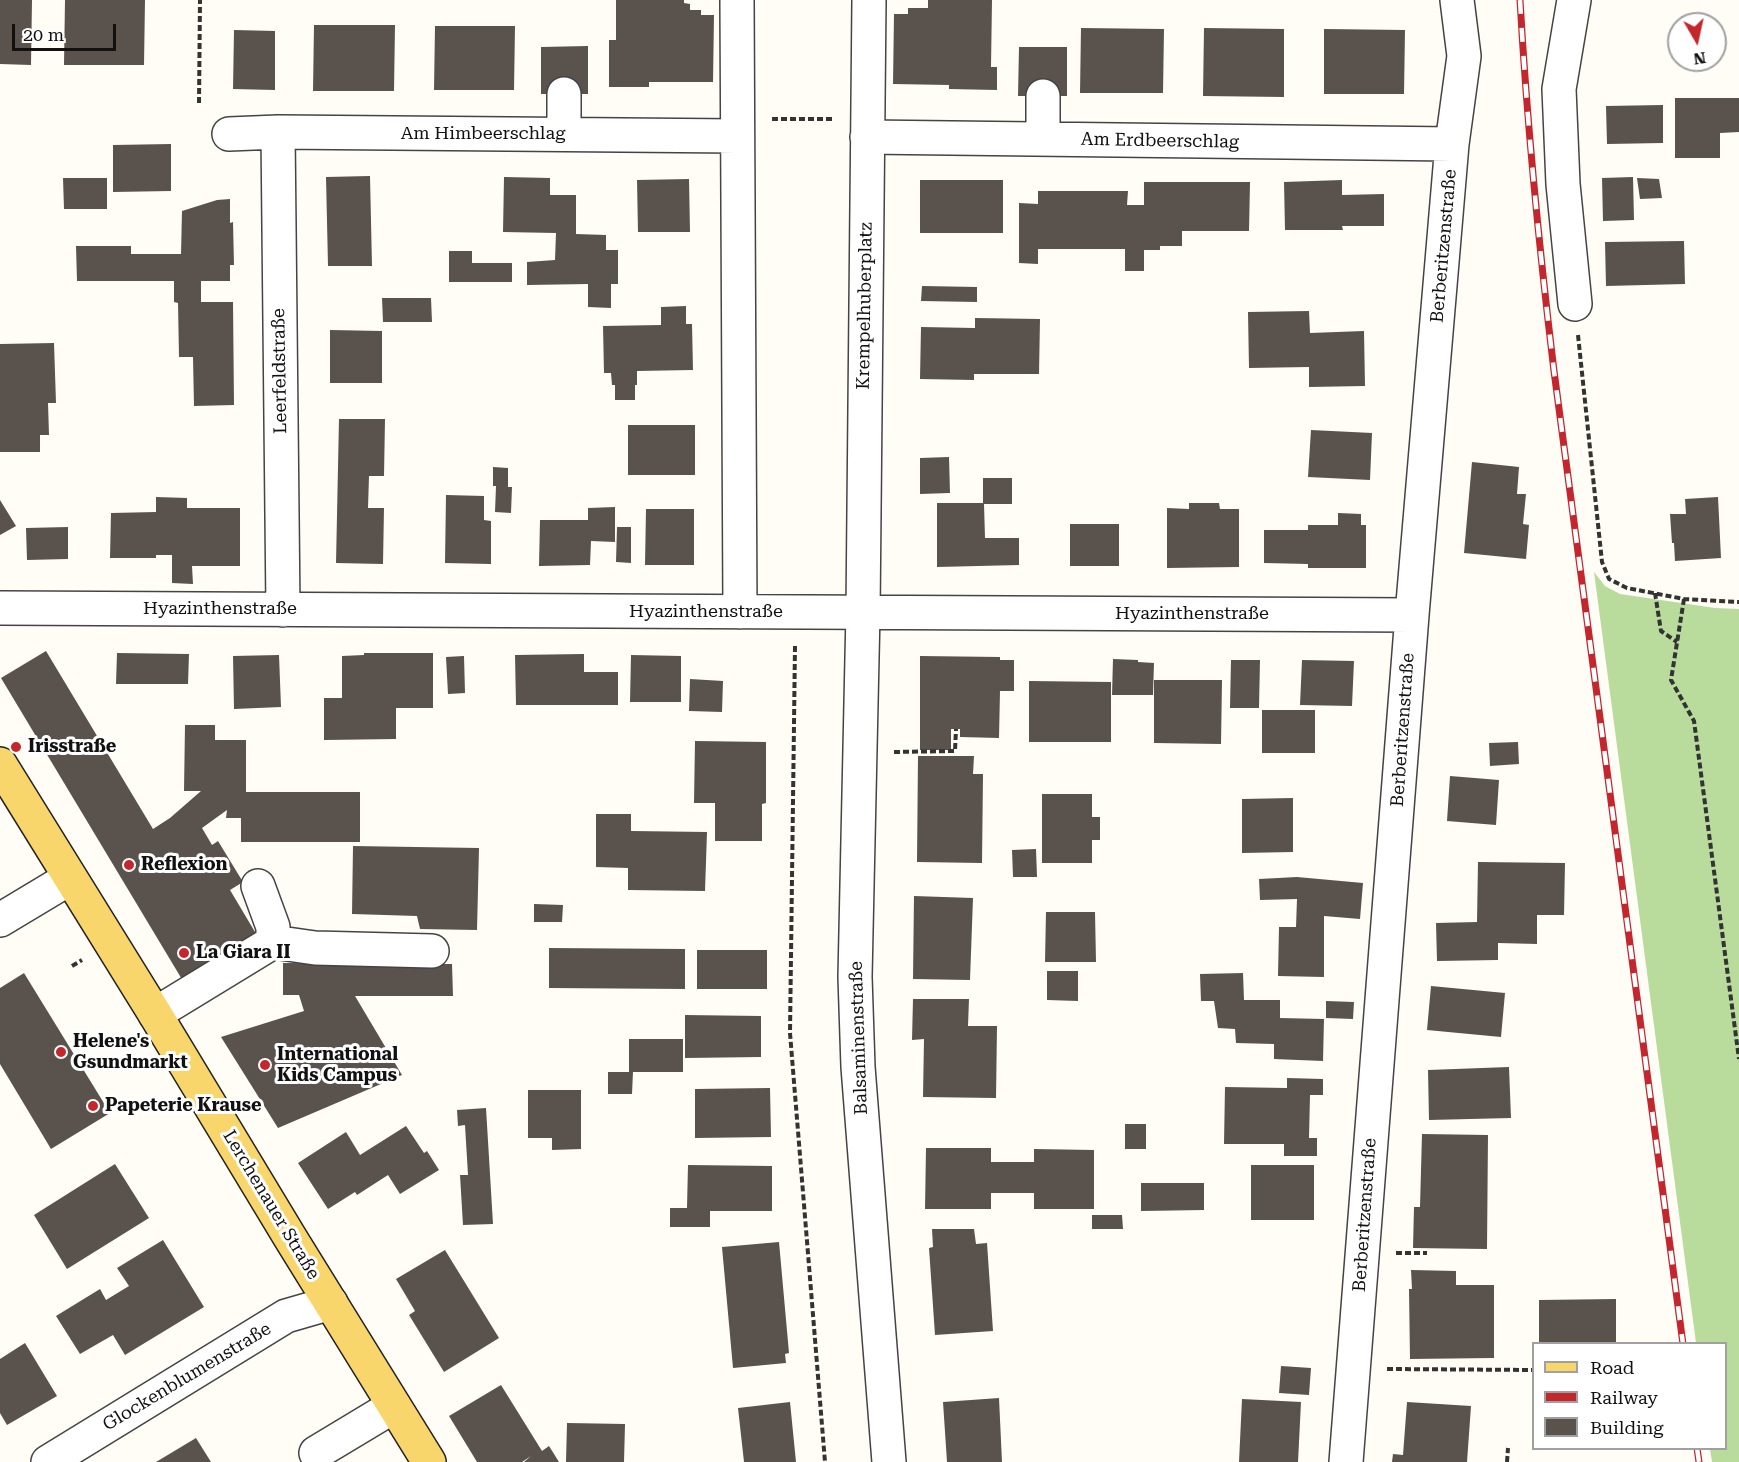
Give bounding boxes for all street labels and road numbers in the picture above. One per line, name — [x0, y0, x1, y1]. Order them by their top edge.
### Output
street label: Am Himbeerschlag — [401, 123, 565, 145]
street label: Am Erdbeerschlag — [1081, 129, 1239, 153]
street label: Berberitzenstraße — [1427, 168, 1461, 324]
street label: Krempelhuberplatz — [853, 222, 877, 390]
street label: Leerfeldstraße — [268, 308, 292, 434]
street label: Hyazinthenstraße — [143, 598, 297, 620]
street label: Hyazinthenstraße — [629, 601, 783, 623]
street label: Hyazinthenstraße — [1115, 603, 1269, 625]
street label: Berberitzenstraße — [1387, 652, 1419, 808]
street label: Balsaminenstraße — [846, 961, 872, 1115]
street label: Lerchenauer Straße — [218, 1127, 324, 1283]
street label: Berberitzenstraße — [1349, 1137, 1381, 1293]
street label: Glockenblumenstraße — [99, 1318, 275, 1436]

